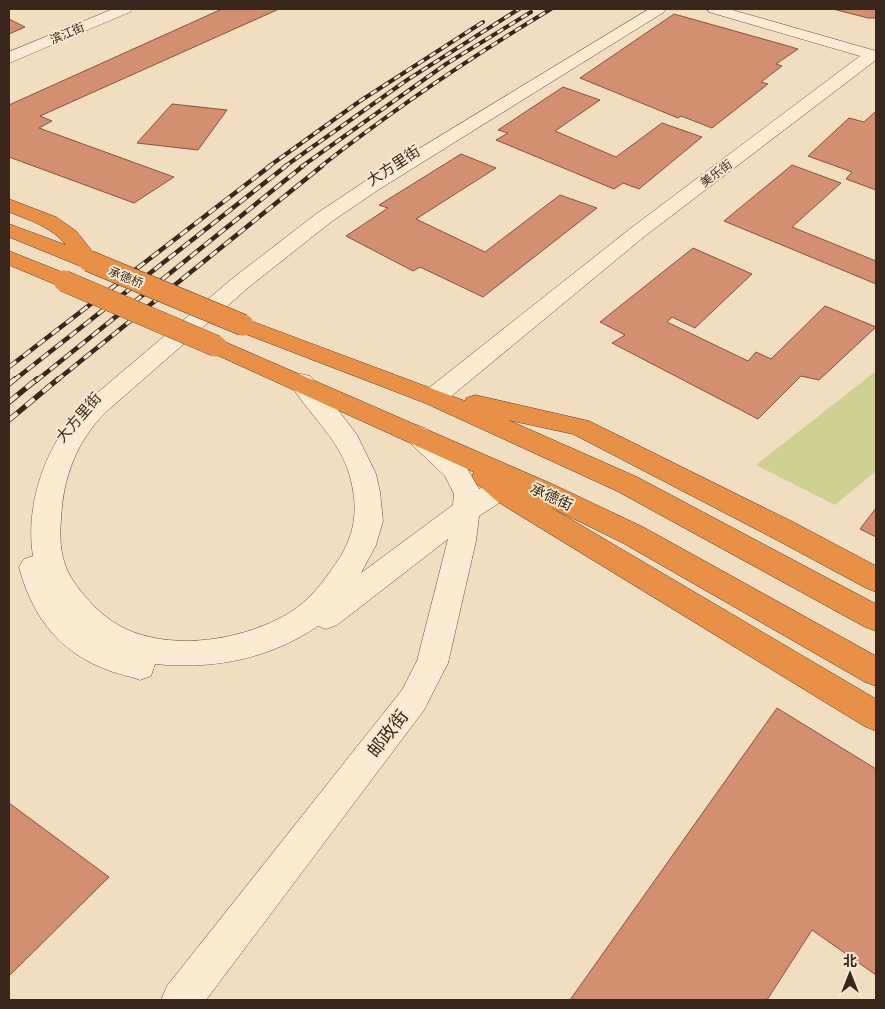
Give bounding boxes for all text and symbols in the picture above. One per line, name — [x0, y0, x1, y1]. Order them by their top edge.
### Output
street label: 滨江街 — [47, 18, 87, 48]
street label: 大方里街 — [362, 140, 424, 190]
street label: 美乐街 — [697, 155, 735, 191]
street label: 承德桥 — [106, 262, 146, 292]
street label: 大方里街 — [51, 388, 105, 446]
street label: 承德街 — [527, 477, 577, 515]
street label: 邮政街 — [361, 704, 413, 762]
north arrow — [825, 949, 875, 999]
text: 北 — [843, 951, 857, 970]

